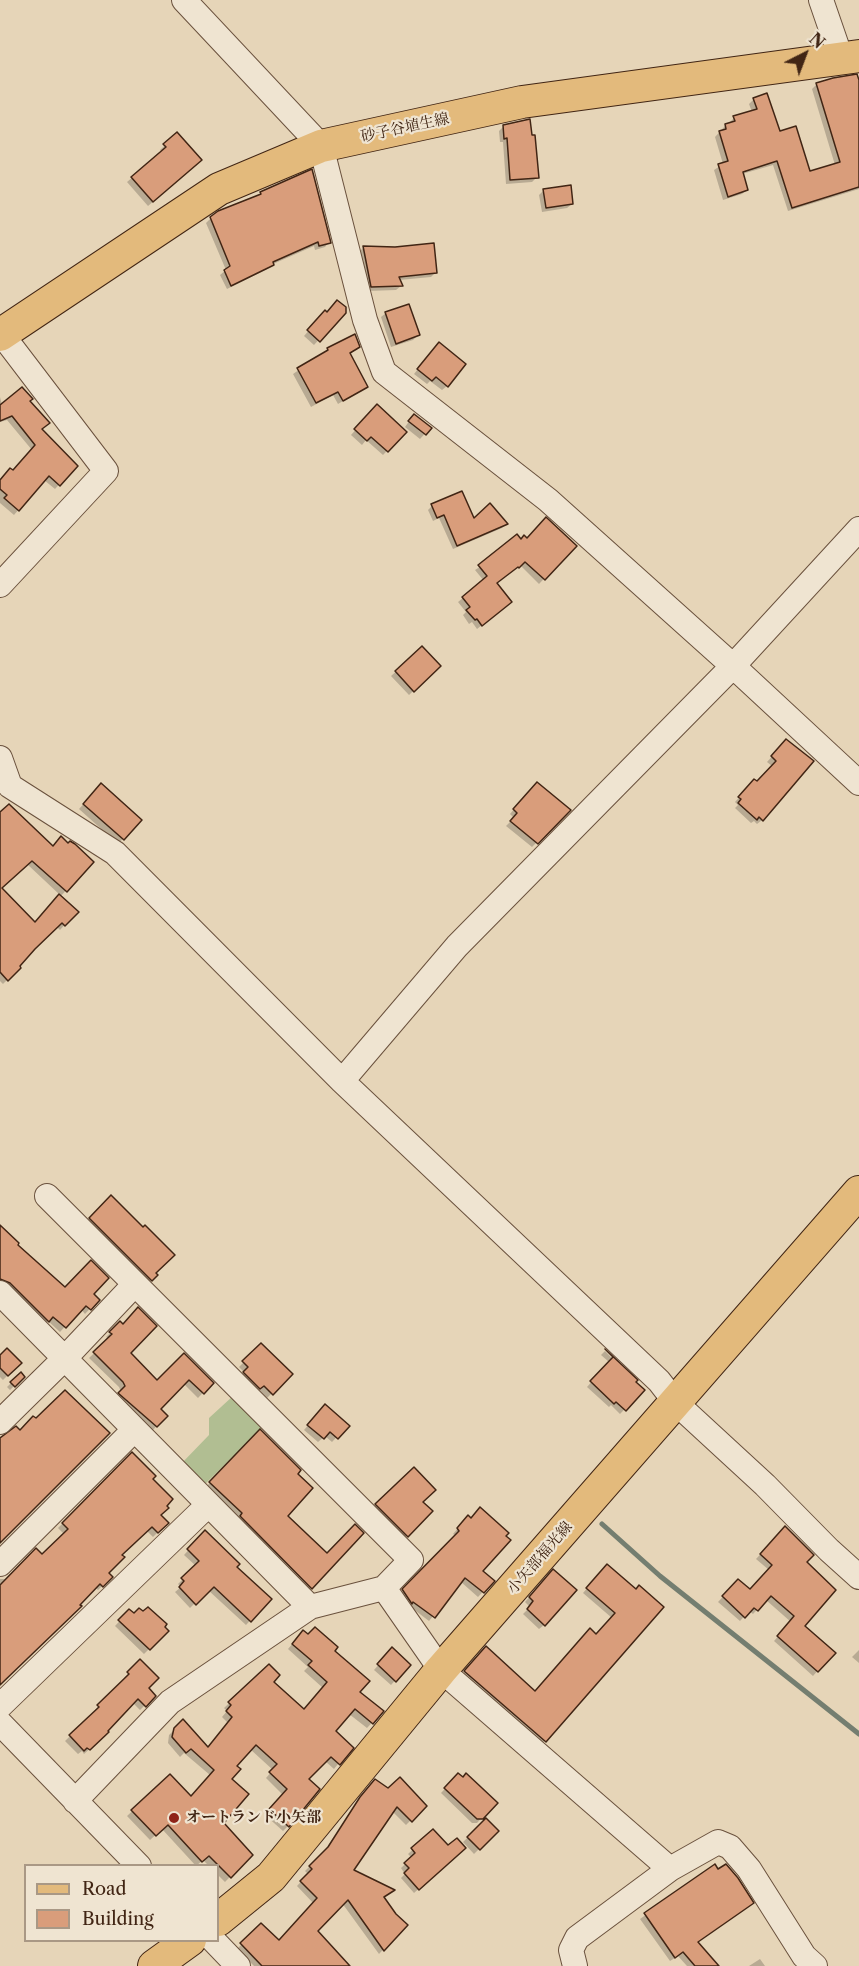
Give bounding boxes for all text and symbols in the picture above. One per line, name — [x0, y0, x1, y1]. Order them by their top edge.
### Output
north arrow — [775, 24, 835, 84]
text: N — [805, 29, 829, 53]
street label: 砂子谷埴生線 — [359, 110, 451, 146]
street label: 小矢部福光線 — [504, 1518, 576, 1598]
place label: オートランド小矢部 — [186, 1809, 321, 1827]
marker: オートランド小矢部 — [167, 1811, 181, 1825]
legend — [24, 1864, 219, 1942]
text: Road — [82, 1878, 127, 1900]
text: Building — [82, 1908, 154, 1930]

